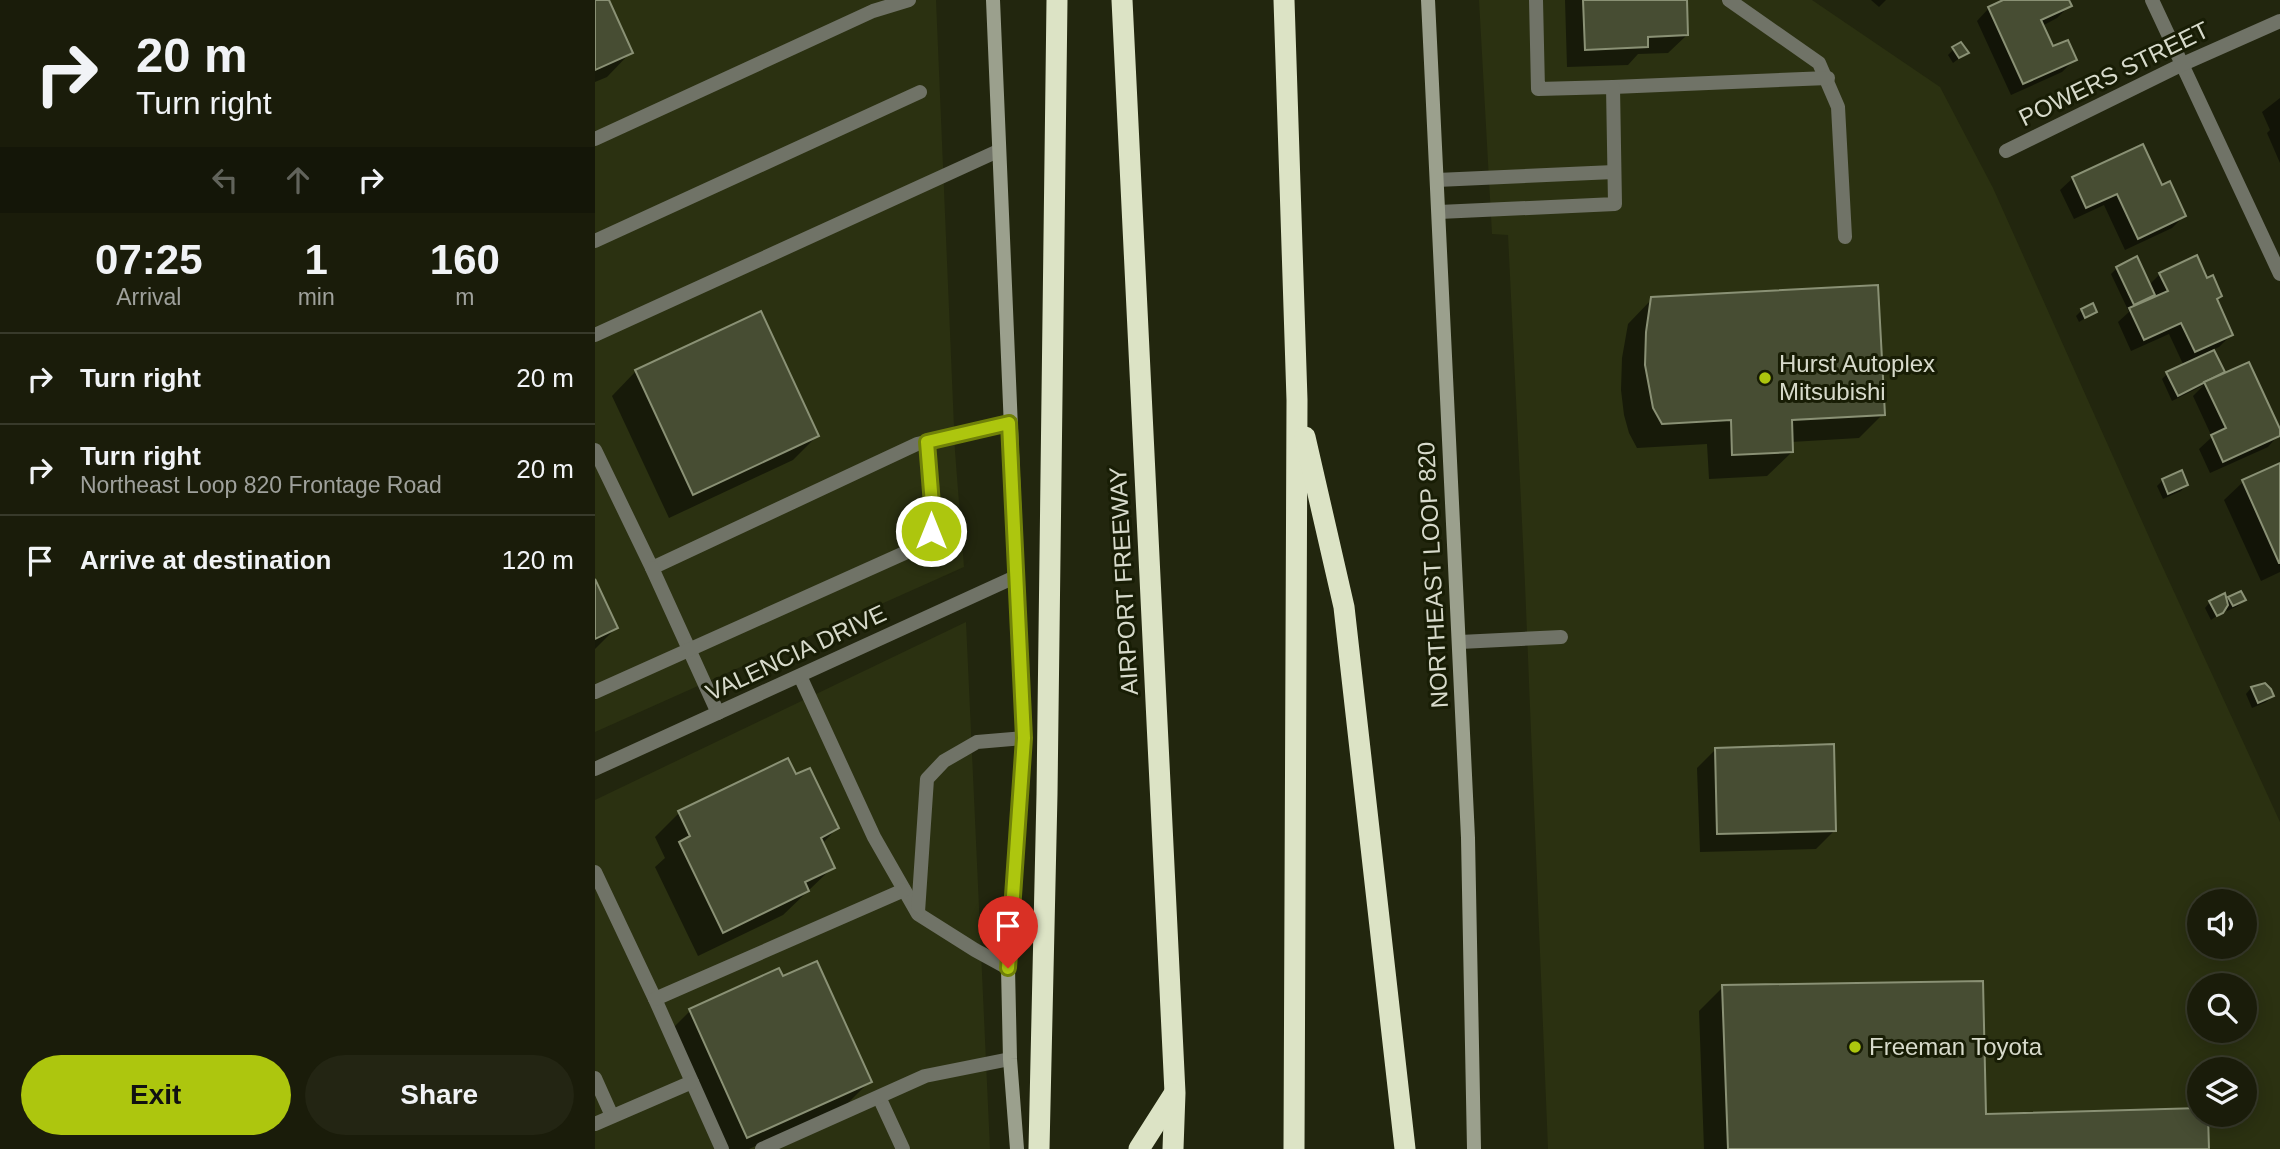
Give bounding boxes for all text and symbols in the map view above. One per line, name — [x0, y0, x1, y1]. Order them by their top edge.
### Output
street label: POWERS STREET — [2014, 16, 2213, 131]
icon: right — [21, 28, 112, 119]
text: 20 m — [136, 28, 248, 82]
text: Turn right — [136, 85, 272, 121]
icon: left — [206, 161, 244, 199]
icon: ahead — [279, 161, 317, 199]
icon: right — [352, 161, 390, 199]
text: 07:25 — [95, 236, 203, 283]
text: 1 — [304, 236, 328, 283]
text: 160 — [430, 236, 500, 283]
text: Arrival — [116, 284, 181, 310]
text: min — [298, 284, 335, 310]
text: m — [455, 284, 474, 310]
place label: Hurst Autoplex Mitsubishi — [1779, 350, 1935, 405]
icon: right — [21, 360, 59, 398]
text: Turn right — [80, 363, 201, 393]
text: 20 m — [516, 363, 574, 393]
marker: Hurst Autoplex Mitsubishi — [1757, 370, 1773, 386]
text: Turn right — [80, 441, 201, 471]
street label: NORTHEAST LOOP 820 — [1412, 441, 1453, 709]
icon: right — [21, 451, 59, 489]
text: 20 m — [516, 454, 574, 484]
street label: AIRPORT FREEWAY — [1104, 466, 1143, 696]
text: Northeast Loop 820 Frontage Road — [80, 472, 442, 498]
position arrow — [894, 494, 968, 568]
icon: arrive — [21, 542, 59, 580]
text: Arrive at destination — [80, 545, 331, 575]
text: 120 m — [502, 545, 574, 575]
street label: VALENCIA DRIVE — [701, 599, 890, 706]
map controls — [2187, 889, 2257, 1127]
button: sound — [2187, 889, 2257, 959]
pin — [978, 896, 1038, 968]
icon: arrive — [989, 907, 1027, 945]
button: search — [2187, 973, 2257, 1043]
place label: Freeman Toyota — [1869, 1033, 2043, 1060]
marker: Freeman Toyota — [1847, 1039, 1863, 1055]
button: Exit — [21, 1055, 291, 1135]
button: Share — [305, 1055, 574, 1135]
button: layers — [2187, 1057, 2257, 1127]

